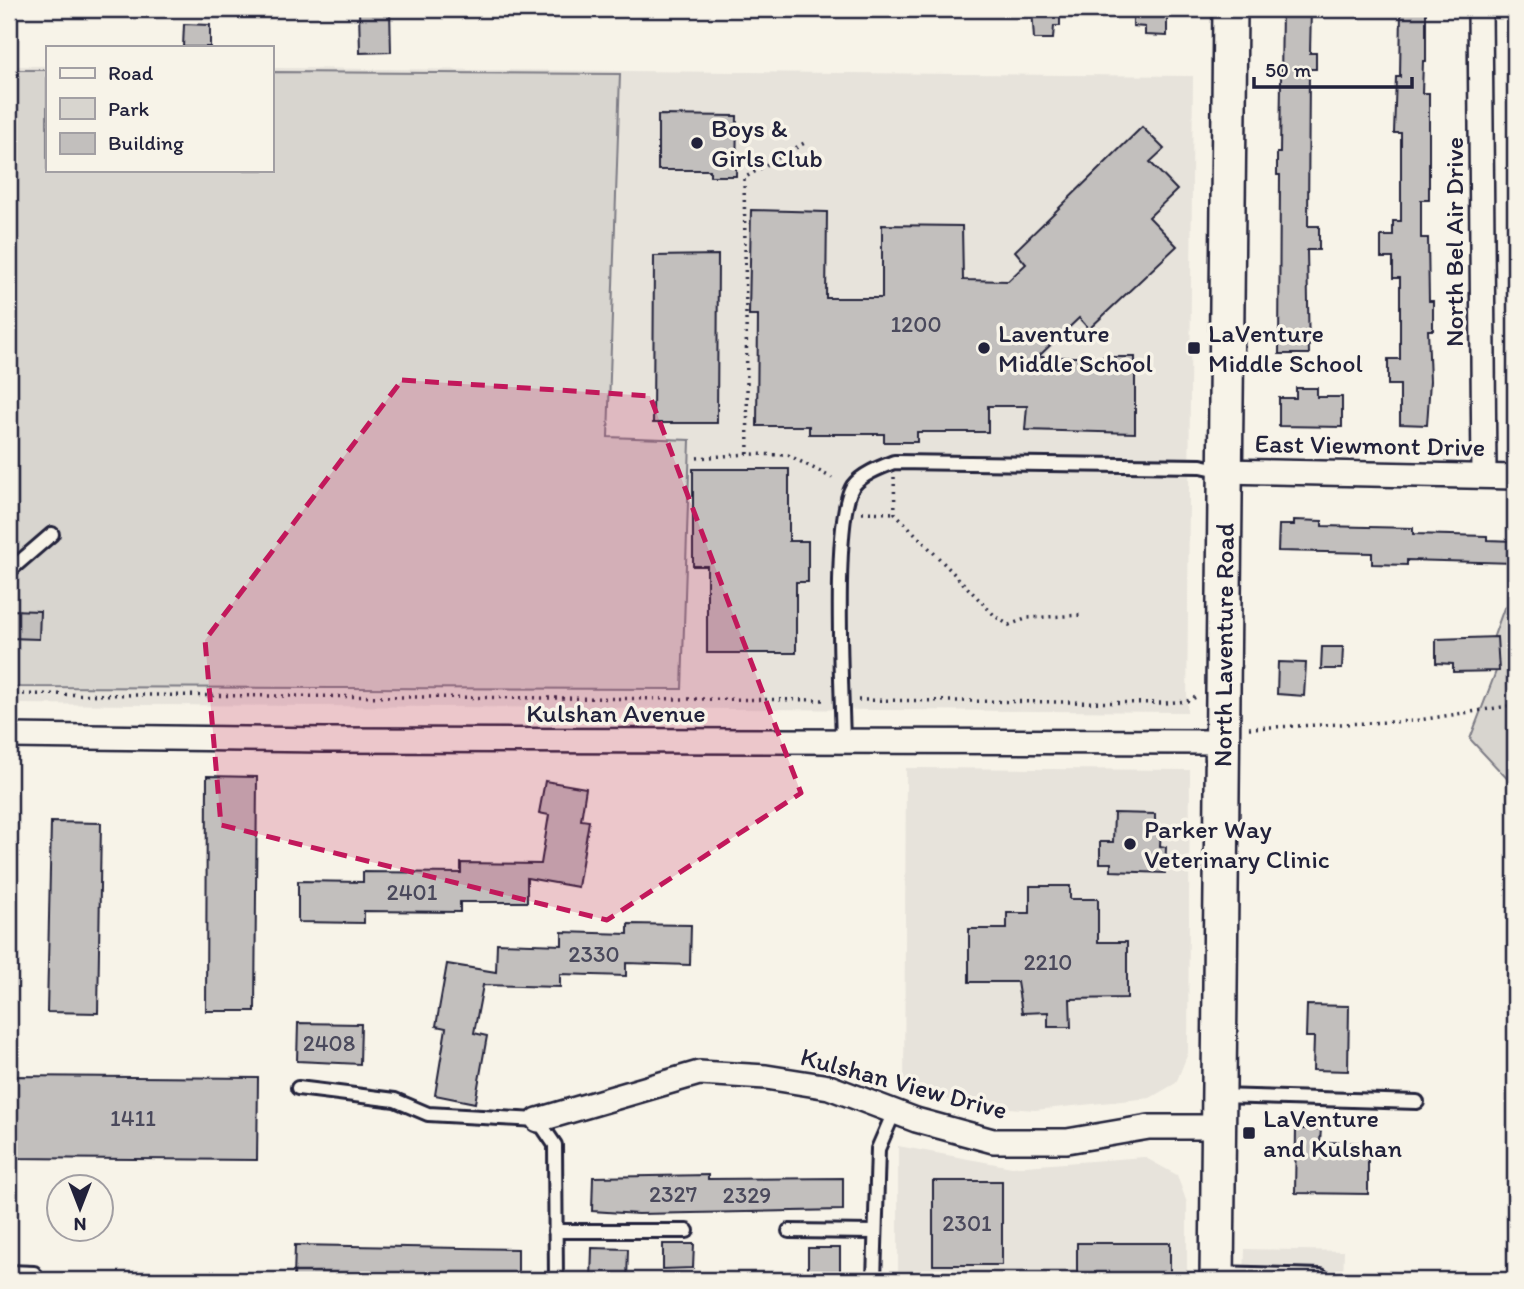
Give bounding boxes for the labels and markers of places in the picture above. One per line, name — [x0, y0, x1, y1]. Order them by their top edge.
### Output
place label: Boys & Girls Club — [711, 112, 823, 174]
marker: Boys & Girls Club — [689, 135, 705, 151]
place label: Laventure Middle School — [998, 317, 1153, 379]
place label: LaVenture Middle School — [1208, 317, 1363, 379]
marker: Laventure Middle School — [976, 340, 992, 356]
marker: LaVenture Middle School — [1186, 340, 1202, 356]
place label: Parker Way Veterinary Clinic — [1144, 813, 1330, 875]
marker: Parker Way Veterinary Clinic — [1122, 836, 1138, 852]
place label: LaVenture and Kulshan — [1263, 1102, 1403, 1164]
marker: LaVenture and Kulshan — [1241, 1125, 1257, 1141]

